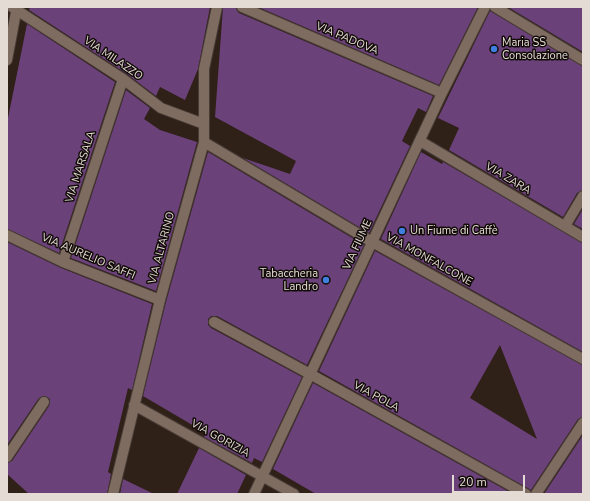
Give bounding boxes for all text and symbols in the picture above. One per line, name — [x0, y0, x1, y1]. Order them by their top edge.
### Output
street label: VIA PADOVA — [314, 20, 380, 58]
street label: VIA MILAZZO — [81, 34, 145, 84]
place label: Maria SS Consolazione — [502, 36, 568, 62]
marker: Maria SS Consolazione — [489, 44, 499, 54]
street label: VIA MARSALA — [63, 130, 99, 204]
street label: VIA ZARA — [483, 160, 533, 198]
street label: VIA ALTARINO — [146, 210, 178, 286]
street label: VIA FIUME — [341, 218, 375, 272]
place label: Un Fiume di Caffè — [410, 224, 498, 238]
marker: Un Fiume di Caffè — [397, 226, 407, 236]
street label: VIA AURELIO SAFFI — [39, 231, 137, 283]
street label: VIA MONFALCONE — [384, 231, 474, 289]
place label: Tabaccheria Landro — [260, 267, 318, 293]
marker: Tabaccheria Landro — [321, 275, 331, 285]
street label: VIA POLA — [351, 379, 401, 415]
street label: VIA GORIZIA — [188, 417, 252, 461]
scale bar — [454, 467, 527, 493]
text: 20 m — [459, 474, 487, 490]

